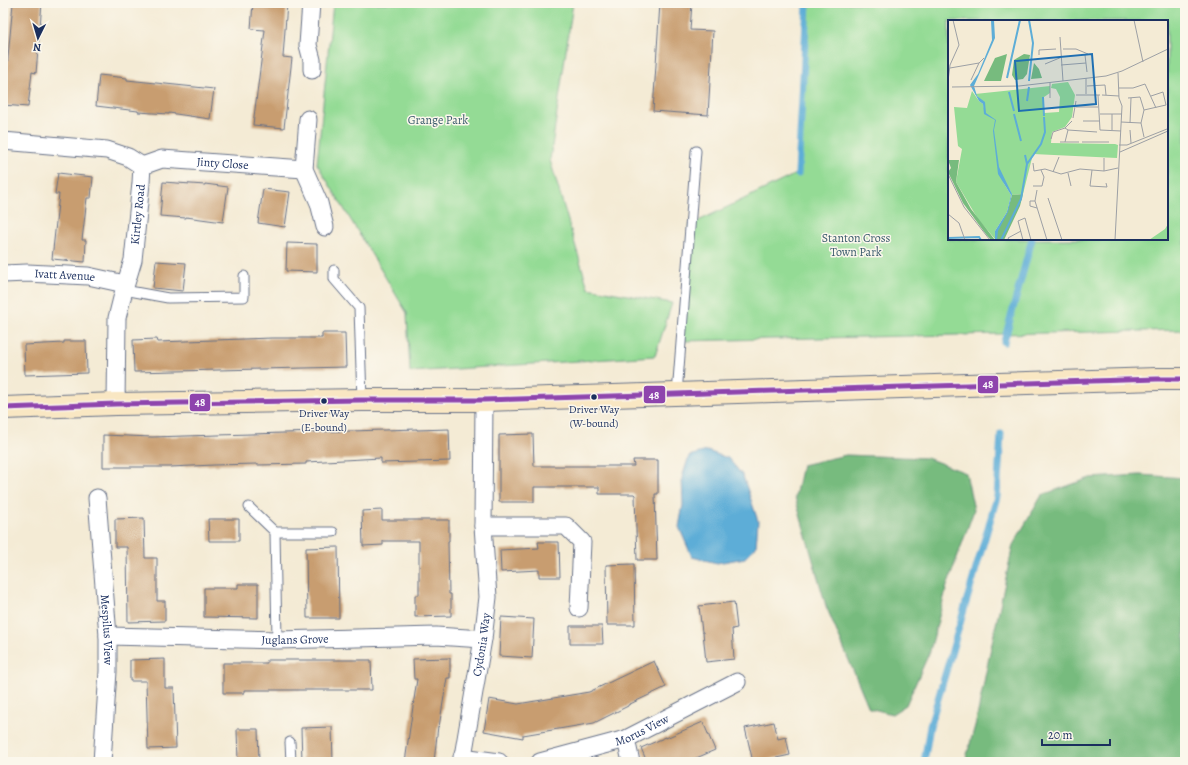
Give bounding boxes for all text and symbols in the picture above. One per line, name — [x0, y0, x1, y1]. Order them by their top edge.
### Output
north arrow — [18, 18, 58, 58]
inset map — [948, 20, 1168, 240]
text: N — [33, 40, 42, 55]
park label: Grange Park — [408, 112, 468, 128]
street label: Jinty Close — [196, 153, 249, 173]
street label: Kirtley Road — [127, 183, 149, 245]
park label: Stanton Cross Town Park — [822, 230, 891, 260]
street label: Ivatt Avenue — [34, 265, 97, 285]
line badge: 48 — [977, 375, 999, 394]
text: 48 — [983, 377, 993, 392]
line badge: 48 — [643, 385, 666, 404]
text: 48 — [649, 388, 659, 403]
marker: Driver Way (W-bound) — [589, 392, 599, 402]
line badge: 48 — [189, 393, 211, 412]
text: 48 — [195, 395, 205, 410]
marker: Driver Way (E-bound) — [319, 396, 329, 406]
place label: Driver Way (W-bound) — [569, 402, 619, 431]
place label: Driver Way (E-bound) — [299, 406, 349, 435]
street label: Mespilus View — [97, 594, 116, 665]
street label: Cydonia Way — [469, 611, 494, 678]
street label: Juglans Grove — [261, 631, 329, 648]
street label: Morus View — [613, 710, 672, 750]
scale bar — [1042, 721, 1110, 747]
text: 20 m — [1048, 727, 1072, 743]

